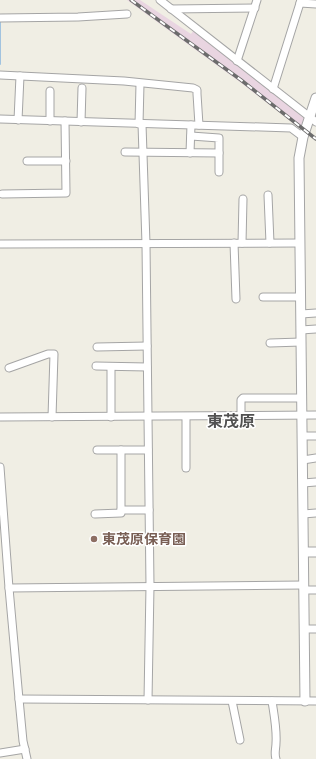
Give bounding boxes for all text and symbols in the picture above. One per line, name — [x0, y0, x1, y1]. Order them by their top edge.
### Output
district label: 東茂原 — [207, 412, 255, 432]
place label: 東茂原保育園 — [102, 531, 186, 548]
marker: 東茂原保育園 — [89, 534, 99, 544]

